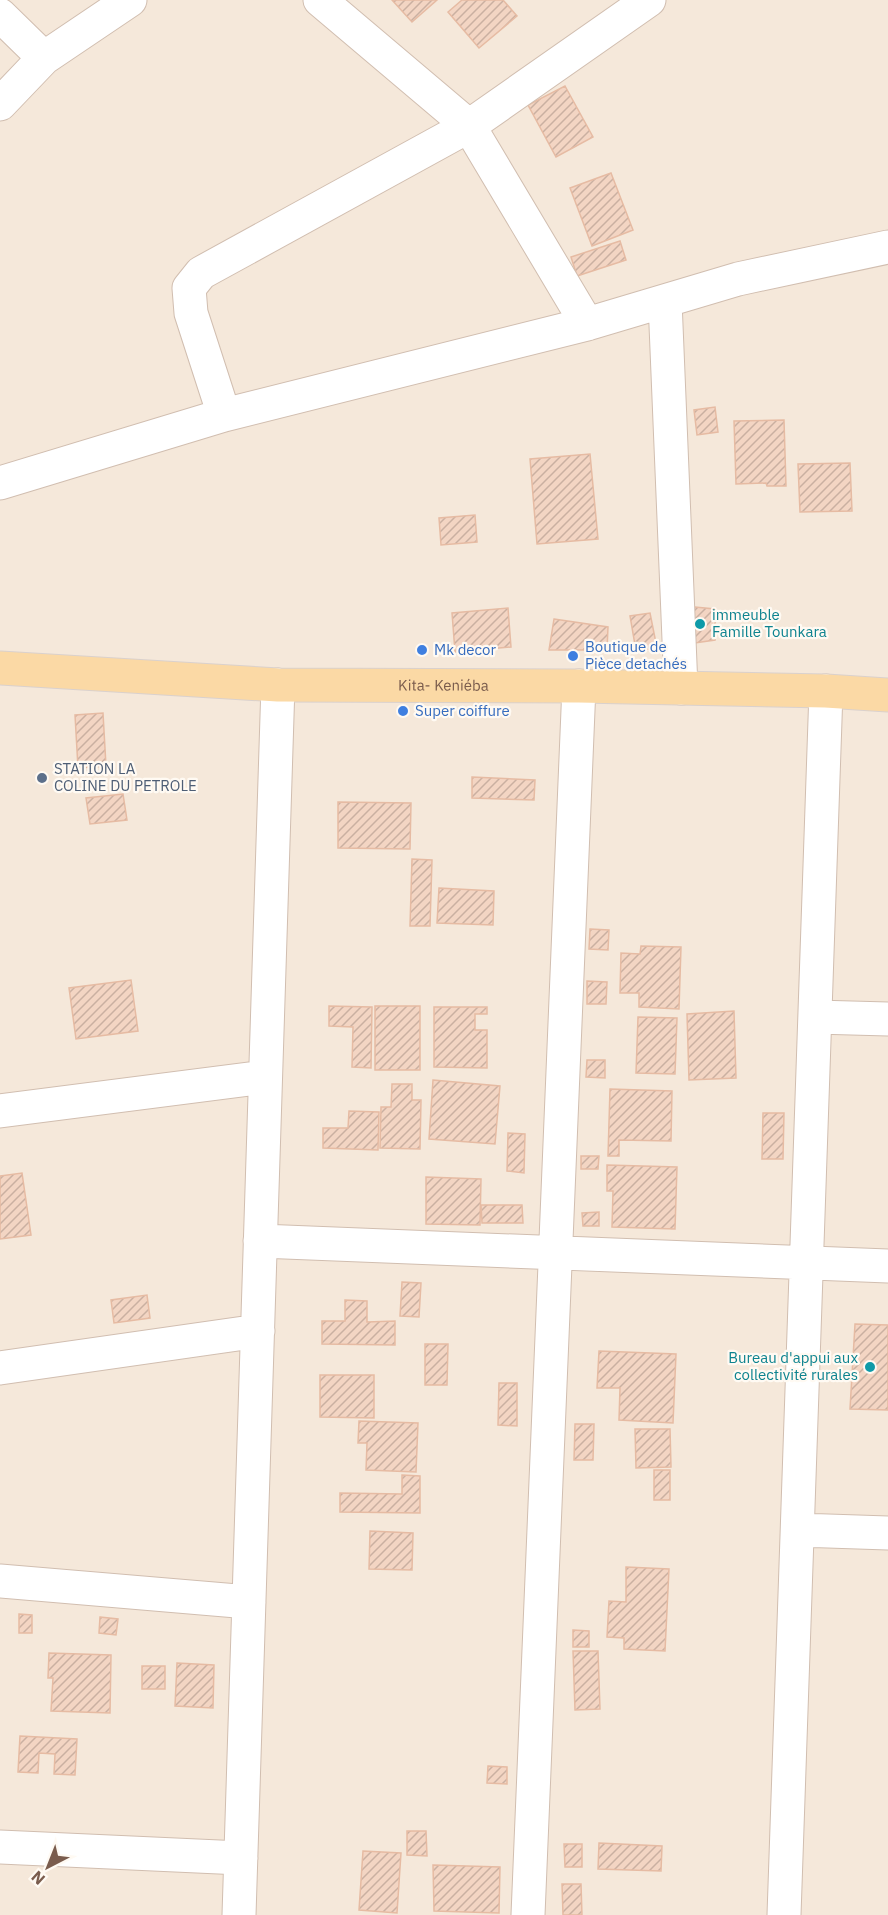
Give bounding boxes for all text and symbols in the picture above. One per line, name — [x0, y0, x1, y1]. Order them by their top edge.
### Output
place label: immeuble Famille Tounkara — [712, 605, 827, 641]
marker: immeuble Famille Tounkara — [693, 617, 707, 631]
place label: Boutique de Pièce detachés — [585, 637, 687, 673]
place label: Mk decor — [434, 640, 496, 659]
marker: Mk decor — [415, 643, 429, 657]
marker: Boutique de Pièce detachés — [566, 649, 580, 663]
street label: Kita- Keniéba — [398, 675, 489, 695]
place label: Super coiffure — [415, 701, 510, 720]
marker: Super coiffure — [396, 704, 410, 718]
place label: STATION LA COLINE DU PETROLE — [54, 759, 197, 795]
marker: STATION LA COLINE DU PETROLE — [35, 771, 49, 785]
place label: Bureau d'appui aux collectivité rurales — [728, 1348, 858, 1384]
marker: Bureau d'appui aux collectivité rurales — [863, 1360, 877, 1374]
north arrow — [18, 1837, 78, 1897]
text: N — [27, 1867, 49, 1889]

